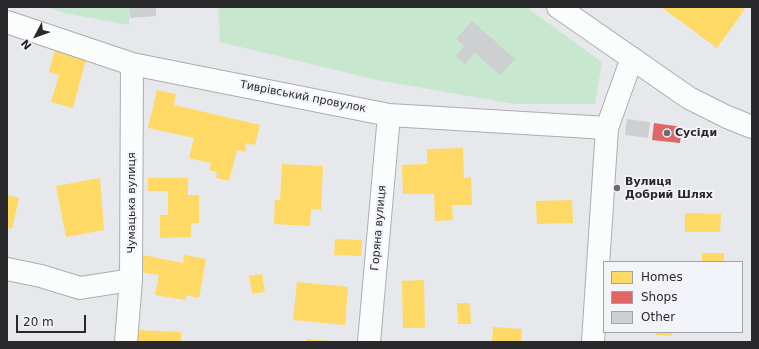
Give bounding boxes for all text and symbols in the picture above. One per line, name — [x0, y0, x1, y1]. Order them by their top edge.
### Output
north arrow — [16, 16, 56, 56]
text: N — [19, 36, 34, 52]
street label: Тиврівський провулок — [239, 78, 367, 116]
place label: Сусіди — [675, 126, 717, 140]
marker: Сусіди — [662, 128, 672, 138]
street label: Чумацька вулиця — [125, 152, 139, 254]
place label: Вулиця Добрий Шлях — [625, 175, 713, 201]
marker: Вулиця Добрий Шлях — [612, 183, 622, 193]
street label: Горяна вулиця — [369, 185, 389, 271]
legend — [603, 261, 743, 333]
text: Homes — [641, 270, 683, 284]
text: Shops — [641, 290, 677, 304]
scale bar — [18, 307, 88, 333]
text: Other — [641, 310, 675, 324]
text: 20 m — [23, 315, 54, 329]

